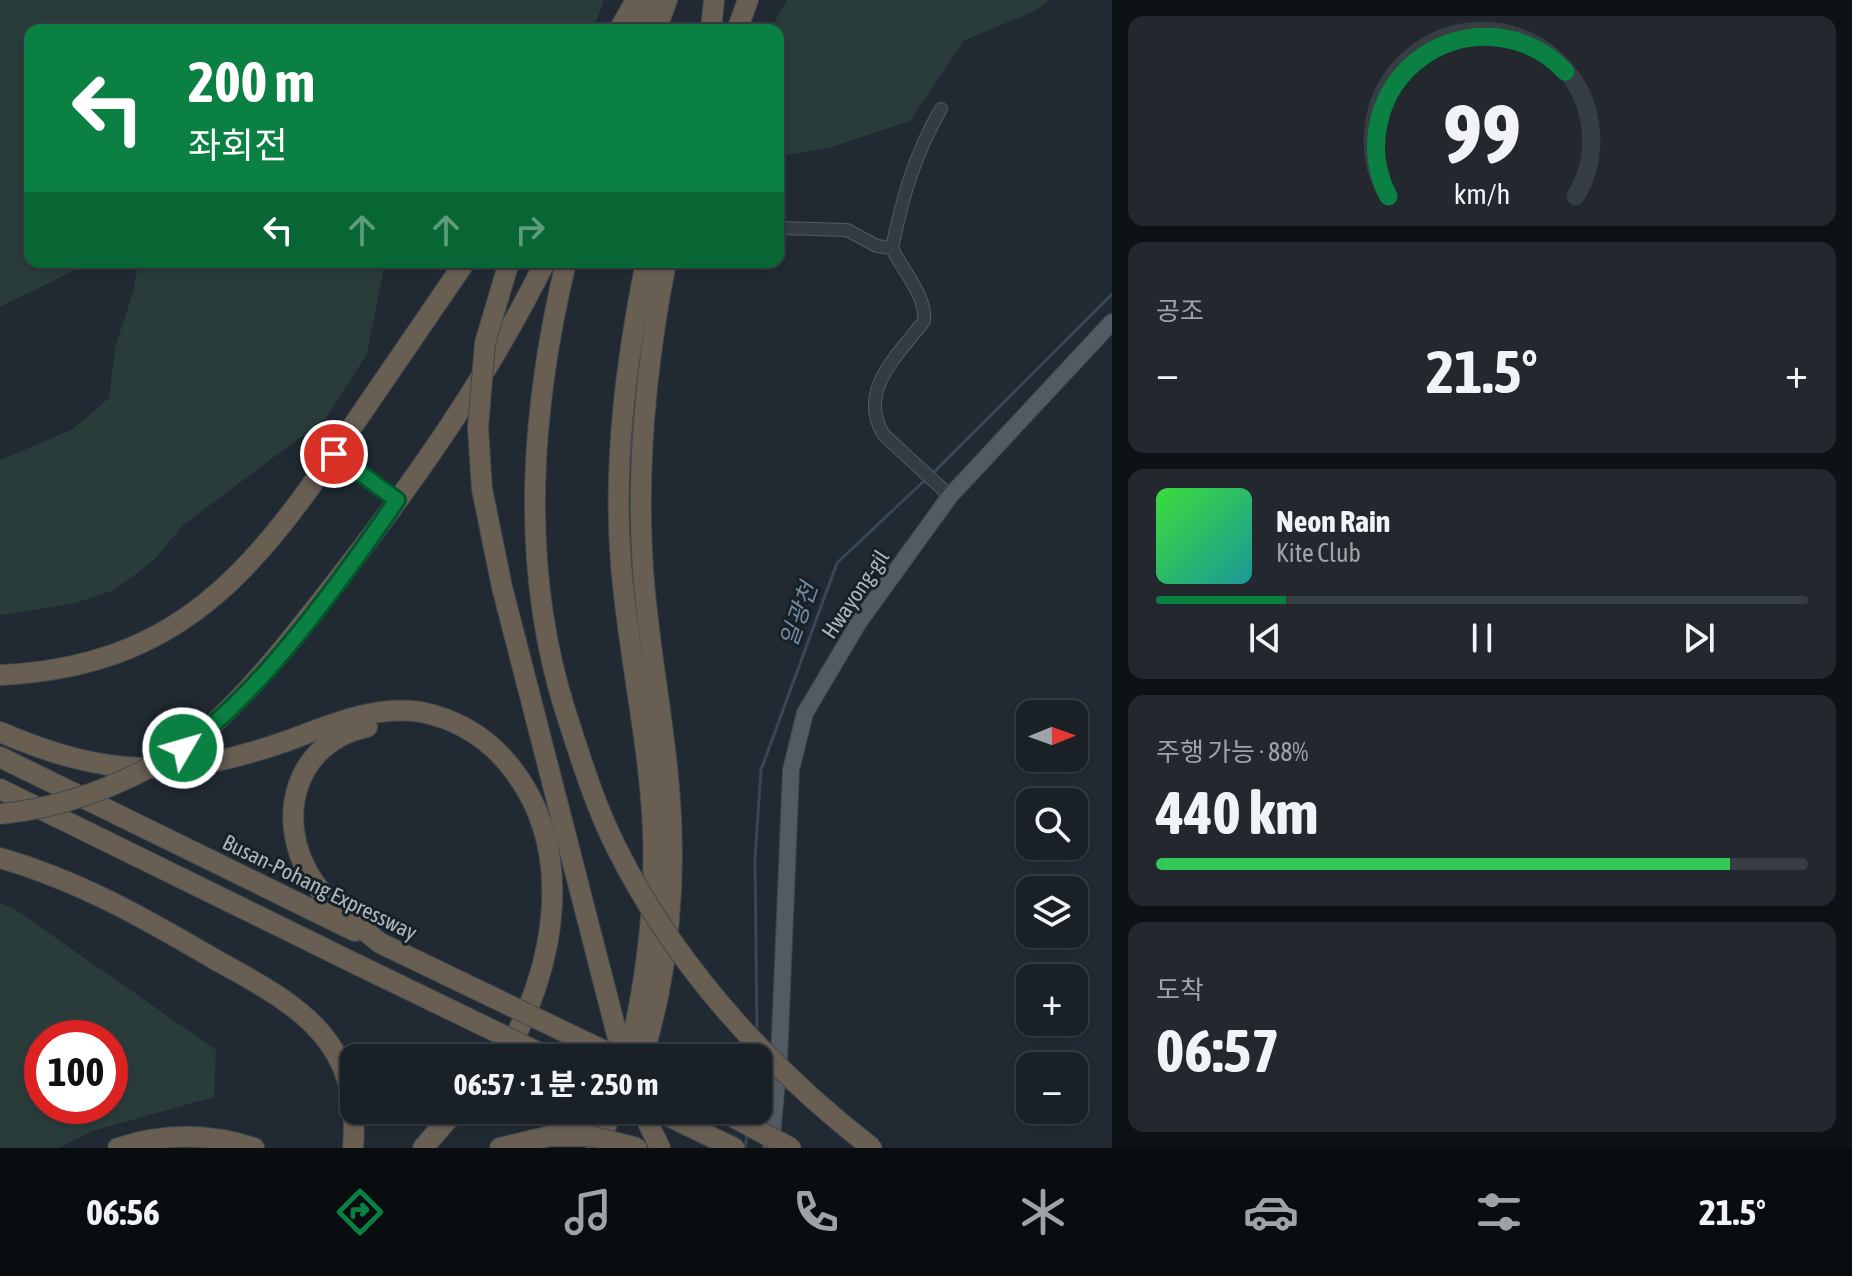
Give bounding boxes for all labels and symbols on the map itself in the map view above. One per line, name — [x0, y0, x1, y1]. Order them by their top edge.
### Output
pin — [300, 420, 368, 488]
street label: Hwayong-gil — [816, 545, 894, 643]
water label: 일광천 — [775, 576, 824, 651]
north arrow — [1016, 700, 1088, 772]
position arrow — [141, 706, 225, 790]
street label: Busan-Pohang Expressway — [219, 829, 421, 945]
speed limit sign: 100 — [24, 1020, 128, 1124]

